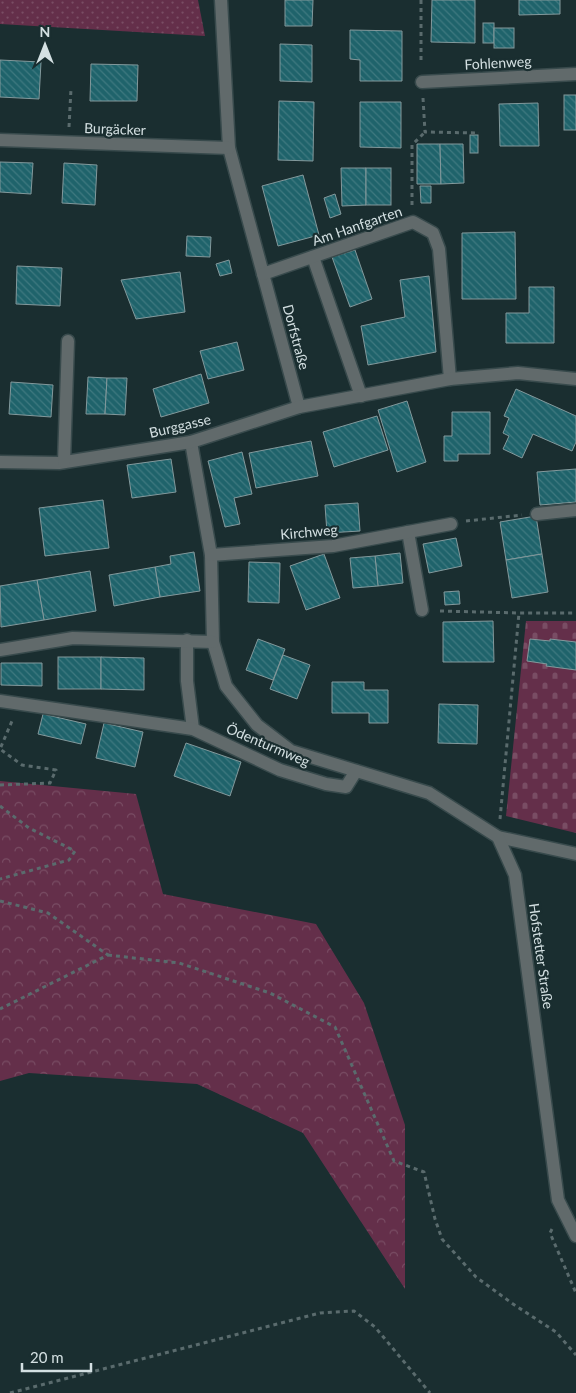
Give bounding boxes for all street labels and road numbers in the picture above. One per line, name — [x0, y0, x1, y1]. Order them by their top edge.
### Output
street label: Fohlenweg — [464, 52, 532, 73]
street label: Burgäcker — [84, 119, 146, 138]
street label: Am Hanfgarten — [310, 202, 404, 249]
street label: Dorfstraße — [280, 302, 313, 371]
street label: Burggasse — [147, 410, 212, 441]
street label: Kirchweg — [280, 521, 338, 542]
street label: Ödenturmweg — [224, 719, 312, 770]
street label: Hofstetter Straße — [526, 902, 557, 1010]

